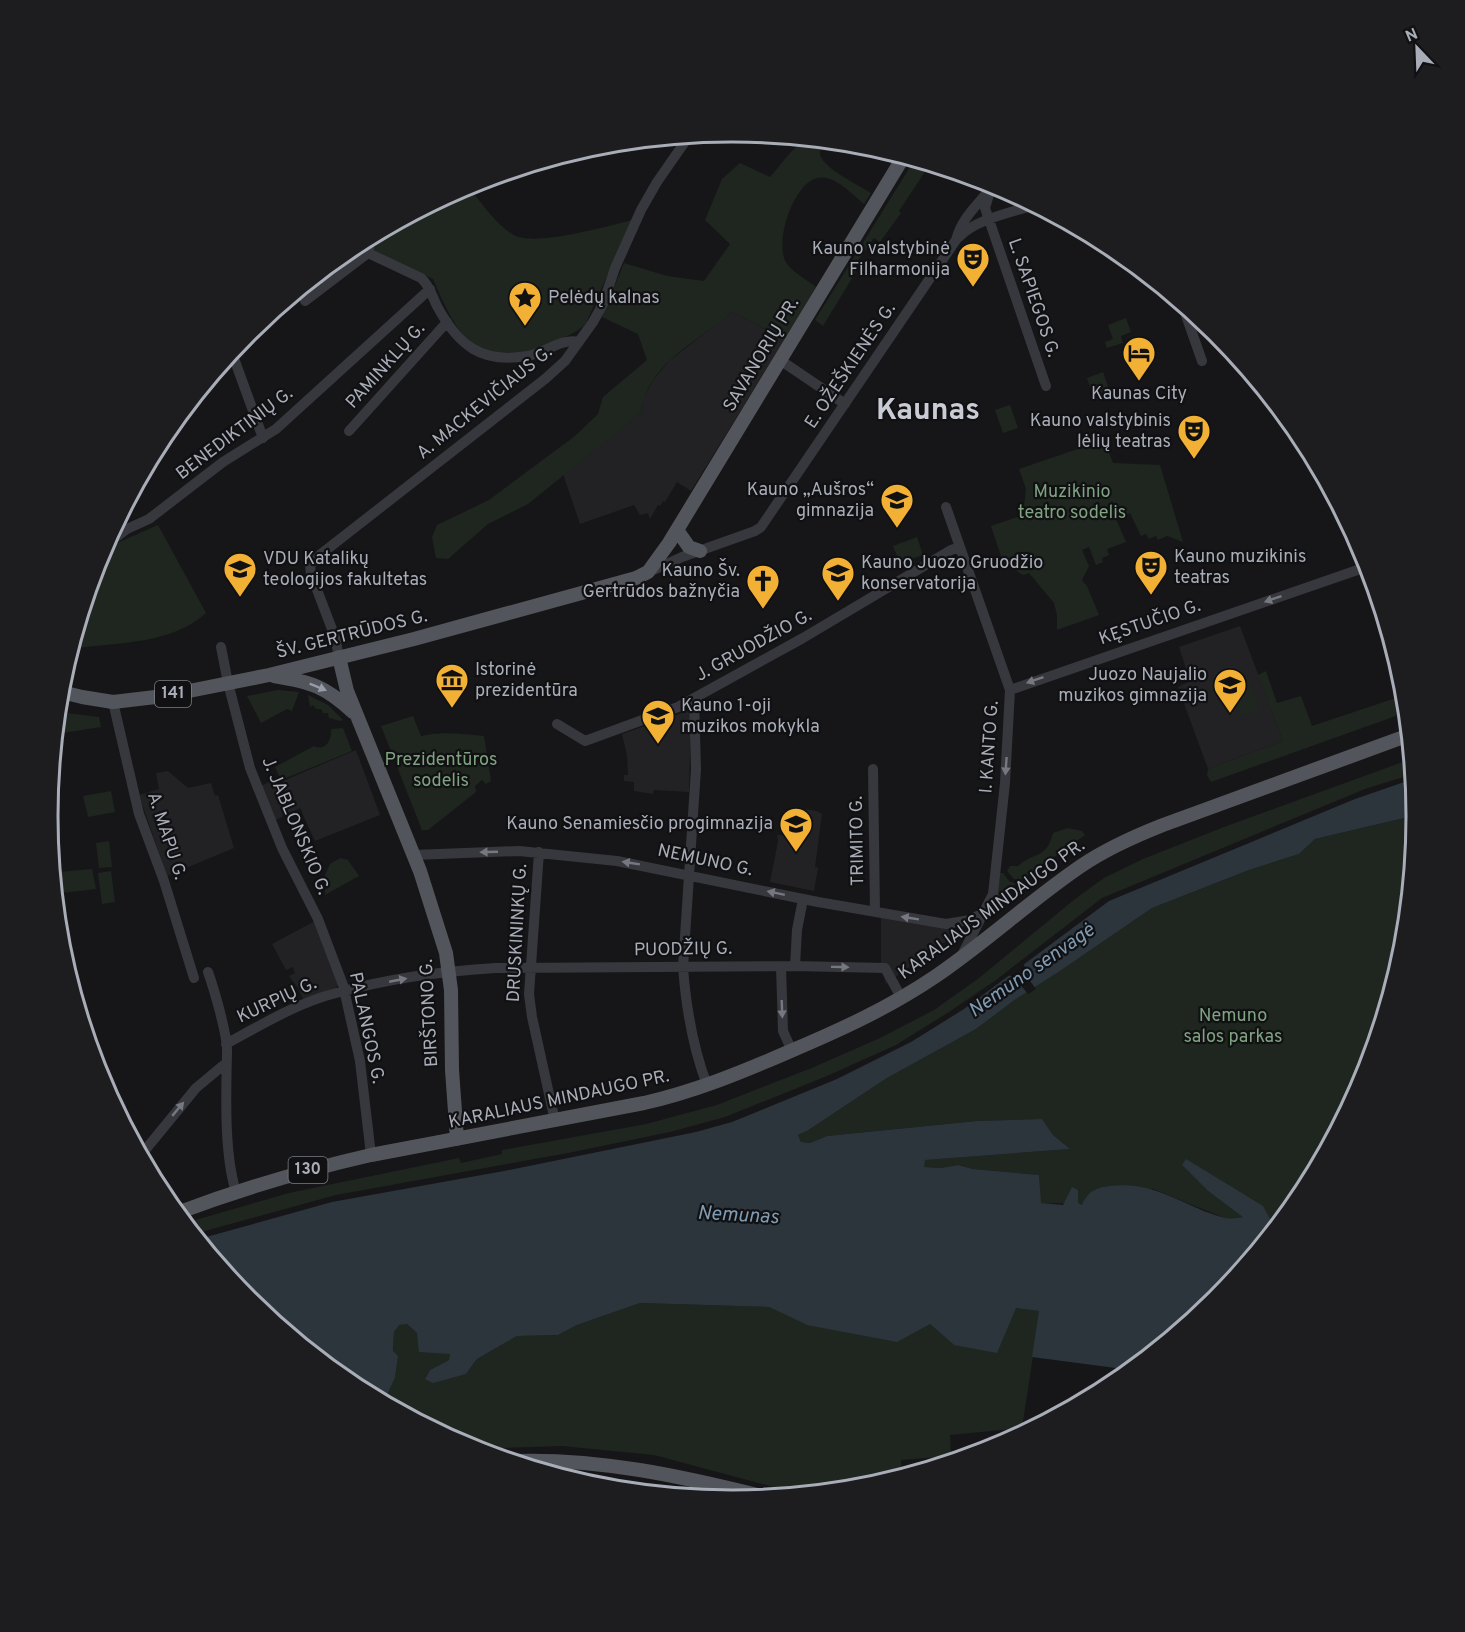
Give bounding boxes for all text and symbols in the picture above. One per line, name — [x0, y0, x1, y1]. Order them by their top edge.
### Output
north arrow — [1387, 18, 1447, 78]
text: N — [1403, 25, 1421, 47]
street label: L. SAPIEGOS G. — [1002, 236, 1064, 360]
place label: Kauno valstybinė Filharmonija — [812, 238, 950, 282]
theatre icon: Kauno valstybinė Filharmonija — [955, 241, 991, 288]
place icon: Pelėdų kalnas — [507, 280, 543, 327]
place label: Pelėdų kalnas — [548, 287, 660, 310]
street label: SAVANORIŲ PR. — [719, 294, 805, 416]
street label: E. OŽEŠKIENĖS G. — [799, 297, 902, 433]
street label: PAMINKLŲ G. — [341, 318, 431, 414]
hotel icon: Kaunas City — [1121, 335, 1157, 382]
street label: A. MACKEVIČIAUS G. — [411, 340, 558, 465]
street label: BENEDIKTINIŲ G. — [172, 383, 298, 485]
place label: Kaunas City — [1091, 383, 1187, 406]
district label: Kaunas — [876, 393, 980, 430]
place label: Kauno valstybinis lėlių teatras — [1030, 410, 1171, 454]
theatre icon: Kauno valstybinis lėlių teatras — [1176, 413, 1212, 460]
place label: Kauno „Aušros“ gimnazija — [747, 479, 874, 523]
park label: Muzikinio teatro sodelis — [1018, 481, 1126, 525]
school or university icon: Kauno „Aušros“ gimnazija — [879, 482, 915, 529]
place label: Kauno muzikinis teatras — [1174, 546, 1306, 590]
place label: VDU Katalikų teologijos fakultetas — [263, 548, 427, 592]
theatre icon: Kauno muzikinis teatras — [1133, 549, 1169, 596]
school or university icon: VDU Katalikų teologijos fakultetas — [222, 551, 258, 598]
place label: Kauno Juozo Gruodžio konservatorija — [861, 552, 1043, 596]
school or university icon: Kauno Juozo Gruodžio konservatorija — [820, 555, 856, 602]
place label: Kauno Šv. Gertrūdos bažnyčia — [583, 558, 740, 604]
church icon: Kauno Šv. Gertrūdos bažnyčia — [745, 563, 781, 610]
street label: KĘSTUČIO G. — [1095, 593, 1204, 651]
one-way arrow — [1264, 594, 1282, 604]
street label: ŠV. GERTRŪDOS G. — [274, 603, 430, 665]
street label: J. GRUODŽIO G. — [691, 603, 816, 687]
place label: Istorinė prezidentūra — [475, 659, 578, 703]
museum icon: Istorinė prezidentūra — [434, 662, 470, 709]
place label: Juozo Naujalio muzikos gimnazija — [1058, 664, 1207, 708]
school or university icon: Juozo Naujalio muzikos gimnazija — [1212, 667, 1248, 714]
one-way arrow — [1026, 676, 1044, 686]
road number: 141 — [155, 681, 191, 707]
one-way arrow — [309, 683, 327, 692]
place label: Kauno 1-oji muzikos mokykla — [681, 695, 820, 739]
school or university icon: Kauno 1-oji muzikos mokykla — [640, 698, 676, 745]
street label: I. KANTO G. — [975, 700, 1005, 794]
park label: Prezidentūros sodelis — [385, 749, 497, 793]
street label: J. JABLONSKIO G. — [256, 754, 334, 898]
one-way arrow — [1002, 757, 1011, 776]
street label: A. MAPU G. — [141, 789, 191, 883]
street label: TRIMITO G. — [846, 796, 870, 886]
school or university icon: Kauno Senamiesčio progimnazija — [778, 806, 814, 853]
place label: Kauno Senamiesčio progimnazija — [506, 813, 773, 836]
street label: KARALIAUS MINDAUGO PR. — [894, 835, 1090, 985]
street label: NEMUNO G. — [655, 840, 755, 882]
one-way arrow — [479, 847, 498, 856]
one-way arrow — [621, 858, 640, 867]
street label: DRUSKININKŲ G. — [503, 863, 533, 1003]
one-way arrow — [766, 888, 785, 897]
one-way arrow — [901, 913, 920, 922]
water label: Nemuno senvagė — [964, 917, 1101, 1024]
street label: PUODŽIŲ G. — [634, 936, 732, 962]
street label: BIRŠTONO G. — [414, 958, 444, 1068]
one-way arrow — [830, 962, 849, 972]
street label: PALANGOS G. — [343, 970, 389, 1086]
street label: KURPIŲ G. — [233, 973, 321, 1029]
one-way arrow — [389, 975, 408, 984]
one-way arrow — [778, 1000, 787, 1019]
park label: Nemuno salos parkas — [1183, 1005, 1283, 1049]
street label: KARALIAUS MINDAUGO PR. — [447, 1065, 671, 1135]
one-way arrow — [171, 1102, 184, 1117]
road number: 130 — [288, 1157, 328, 1183]
water label: Nemunas — [697, 1201, 780, 1231]

